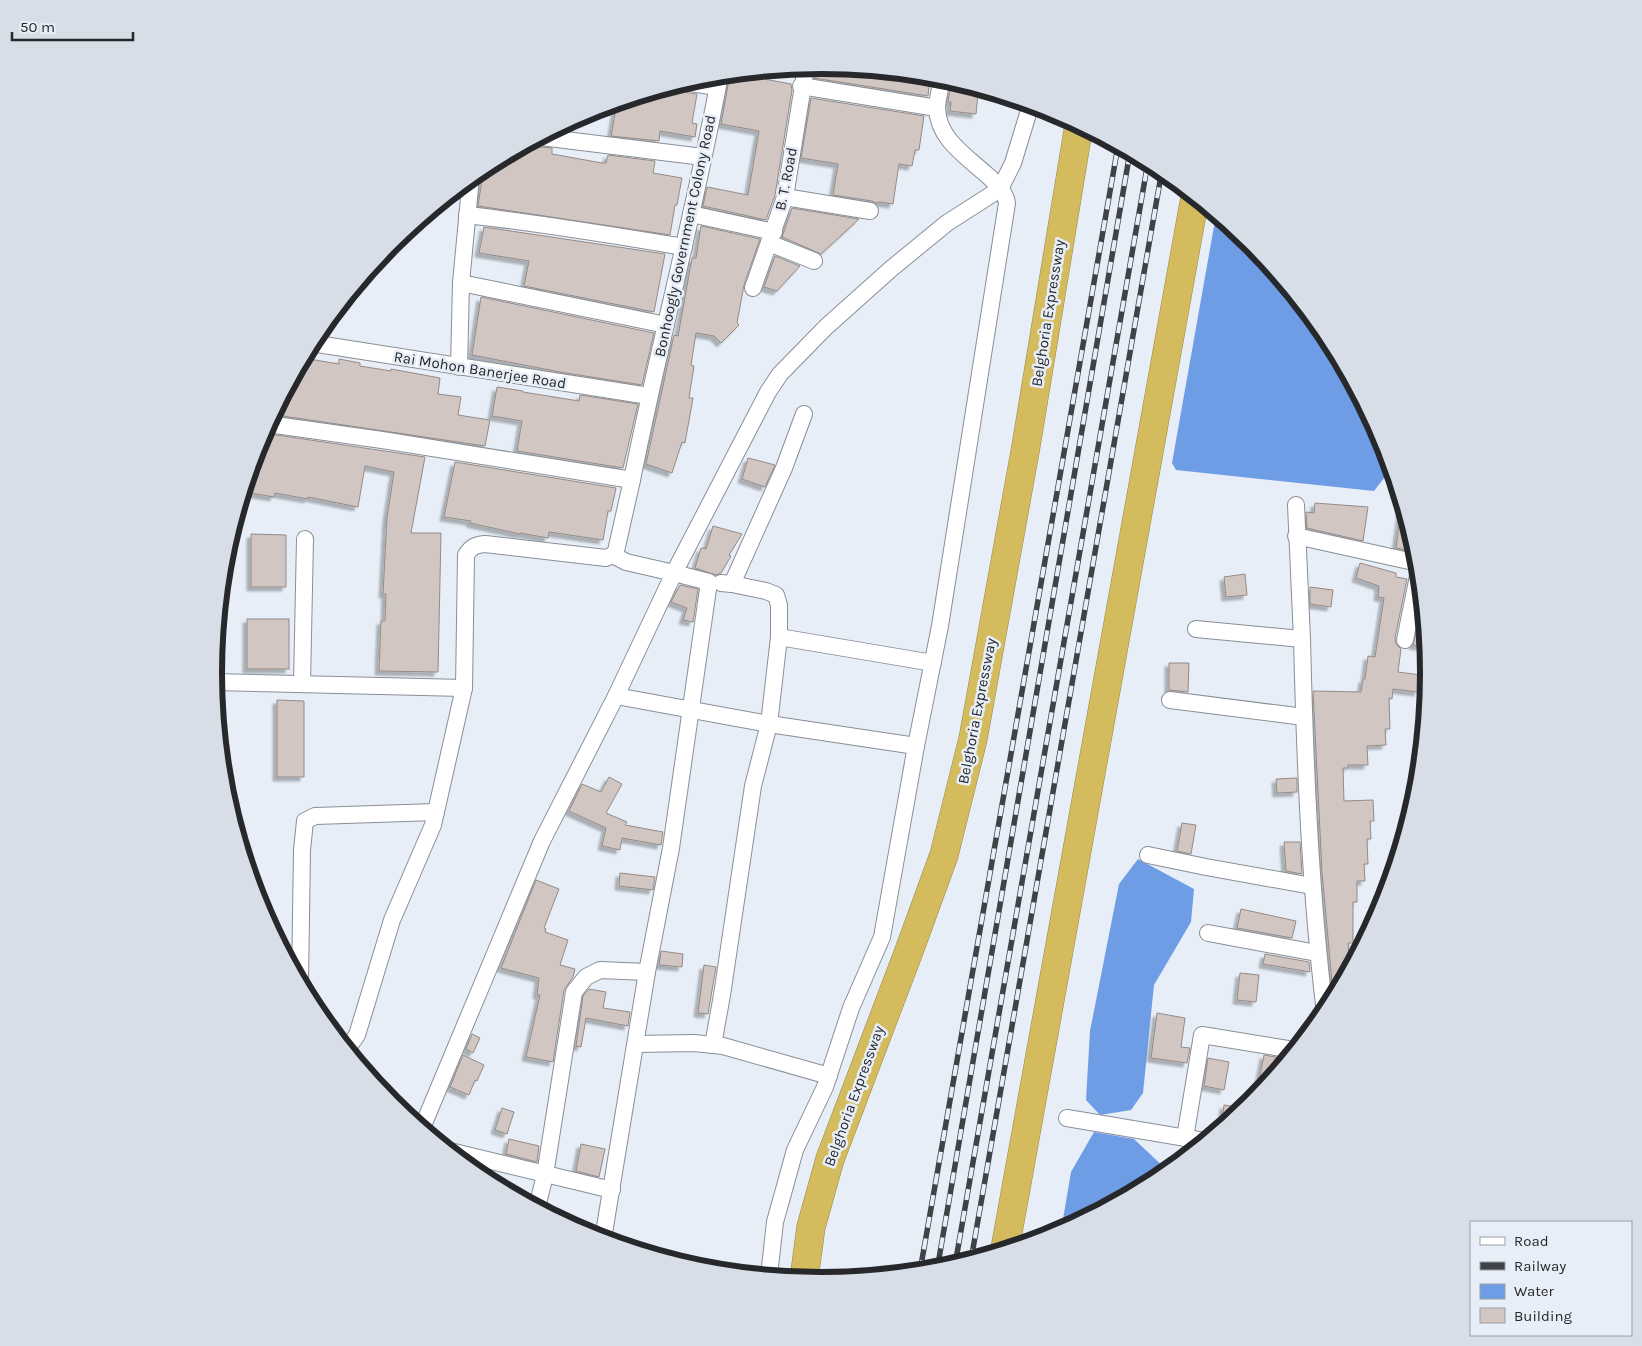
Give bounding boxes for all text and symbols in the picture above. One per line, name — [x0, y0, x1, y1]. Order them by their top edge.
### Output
scale bar — [12, 10, 134, 42]
text: 50 m — [20, 18, 55, 36]
street label: Bonhoogly Government Colony Road — [651, 113, 719, 359]
street label: B. T. Road — [771, 146, 801, 212]
street label: Belghoria Expressway — [1027, 238, 1069, 388]
street label: Rai Mohon Banerjee Road — [393, 347, 567, 393]
street label: Belghoria Expressway — [954, 636, 1000, 786]
street label: Belghoria Expressway — [820, 1023, 888, 1169]
legend — [1470, 1221, 1632, 1336]
text: Road — [1514, 1232, 1549, 1250]
text: Railway — [1514, 1257, 1566, 1275]
text: Water — [1514, 1282, 1555, 1300]
text: Building — [1514, 1307, 1572, 1325]

